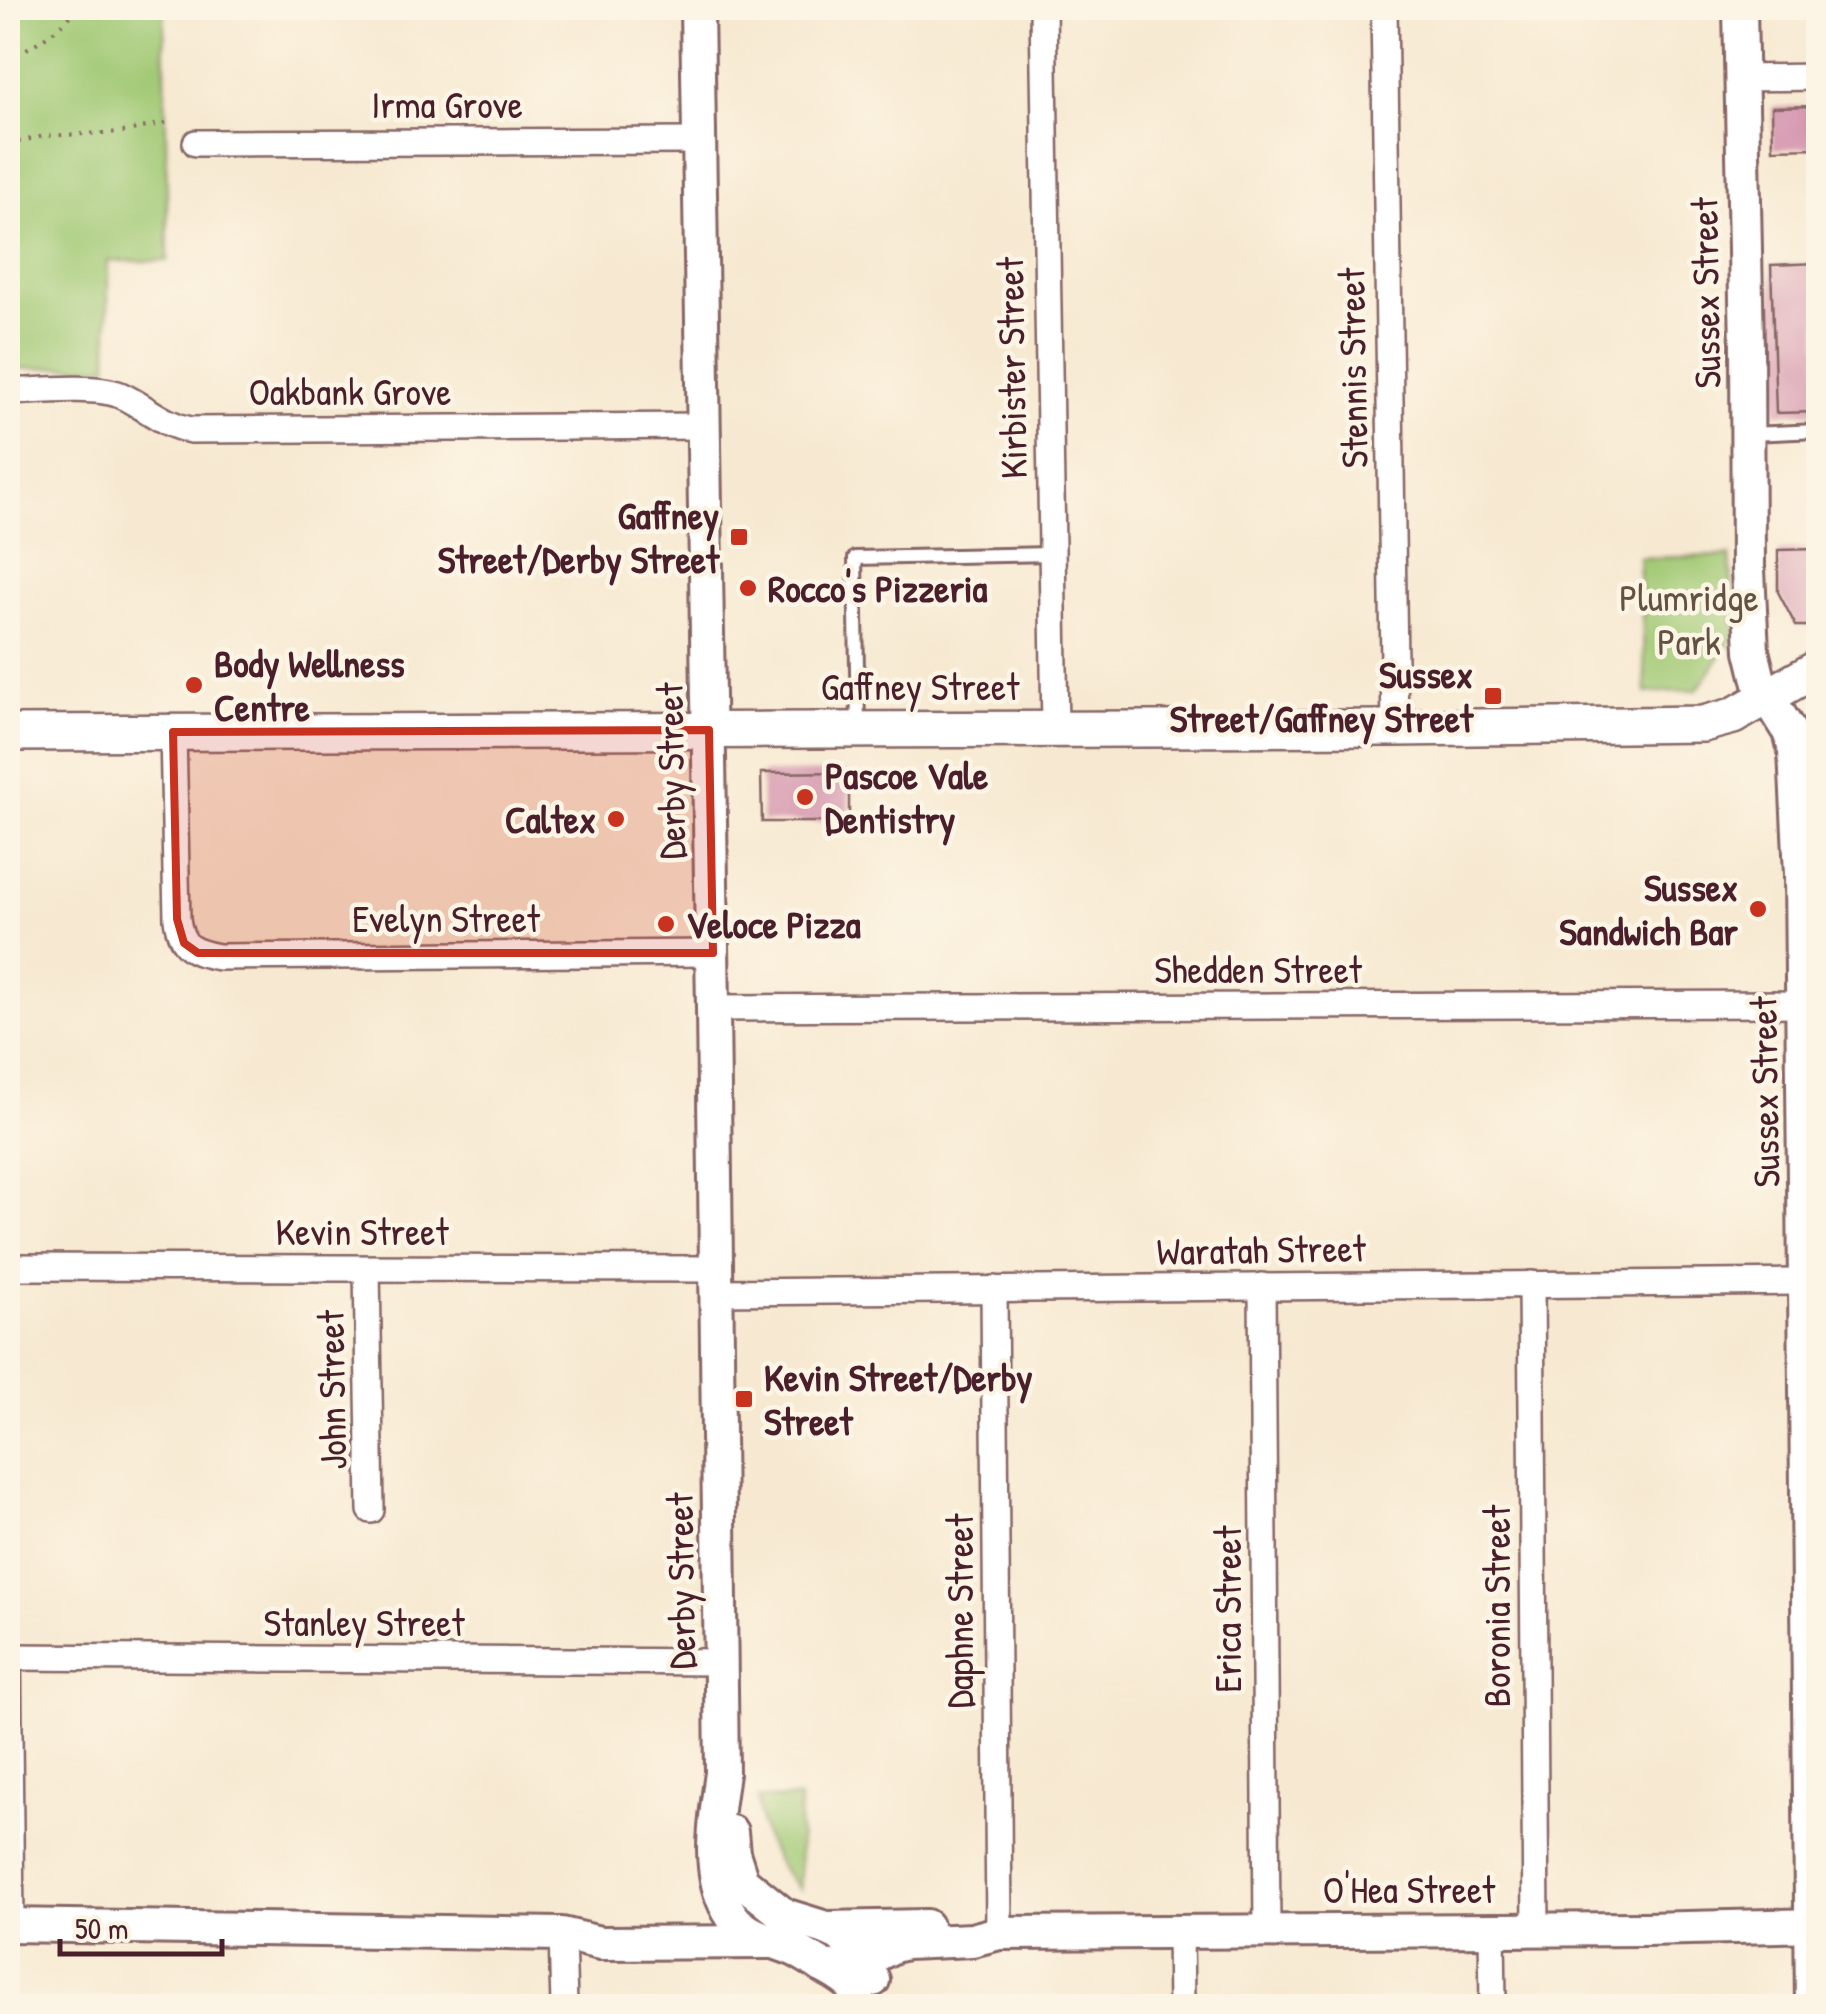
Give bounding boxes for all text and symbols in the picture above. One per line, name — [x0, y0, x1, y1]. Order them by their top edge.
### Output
street label: Irma Grove — [371, 78, 523, 130]
street label: Sussex Street — [1677, 196, 1733, 389]
street label: Kirbister Street — [983, 256, 1039, 479]
street label: Stennis Street — [1324, 266, 1380, 469]
street label: Oakbank Grove — [249, 365, 451, 417]
place label: Gaffney Street/Derby Street — [438, 489, 721, 586]
marker: Gaffney Street/Derby Street — [728, 526, 750, 548]
place label: Rocco's Pizzeria — [768, 562, 988, 614]
park label: Plumridge Park — [1619, 571, 1759, 667]
marker: Rocco's Pizzeria — [737, 577, 759, 599]
place label: Body Wellness Centre — [214, 637, 405, 733]
place label: Sussex Street/Gaffney Street — [1170, 648, 1475, 745]
street label: Gaffney Street — [821, 660, 1020, 712]
marker: Body Wellness Centre — [183, 674, 205, 696]
street label: Derby Street — [642, 681, 698, 860]
marker: Sussex Street/Gaffney Street — [1482, 685, 1504, 707]
place label: Pascoe Vale Dentistry — [825, 749, 988, 846]
marker: Pascoe Vale Dentistry — [794, 786, 816, 808]
place label: Caltex — [505, 793, 596, 845]
marker: Caltex — [605, 808, 627, 830]
place label: Sussex Sandwich Bar — [1559, 861, 1738, 957]
street label: Evelyn Street — [352, 892, 541, 944]
place label: Veloce Pizza — [686, 898, 861, 950]
marker: Sussex Sandwich Bar — [1747, 898, 1769, 920]
marker: Veloce Pizza — [655, 913, 677, 935]
street label: Shedden Street — [1154, 943, 1363, 995]
street label: Sussex Street — [1736, 995, 1792, 1188]
street label: Kevin Street — [275, 1205, 449, 1257]
street label: Waratah Street — [1156, 1221, 1367, 1277]
street label: John Street — [304, 1309, 358, 1470]
place label: Kevin Street/Derby Street — [764, 1351, 1033, 1447]
marker: Kevin Street/Derby Street — [733, 1388, 755, 1410]
street label: Derby Street — [652, 1491, 708, 1670]
street label: Boronia Street — [1470, 1504, 1522, 1707]
street label: Daphne Street — [933, 1513, 985, 1708]
street label: Erica Street — [1201, 1525, 1253, 1692]
street label: Stanley Street — [263, 1596, 465, 1648]
street label: O'Hea Street — [1323, 1863, 1496, 1915]
scale bar — [60, 1894, 222, 1956]
text: 50 m — [75, 1908, 128, 1948]

